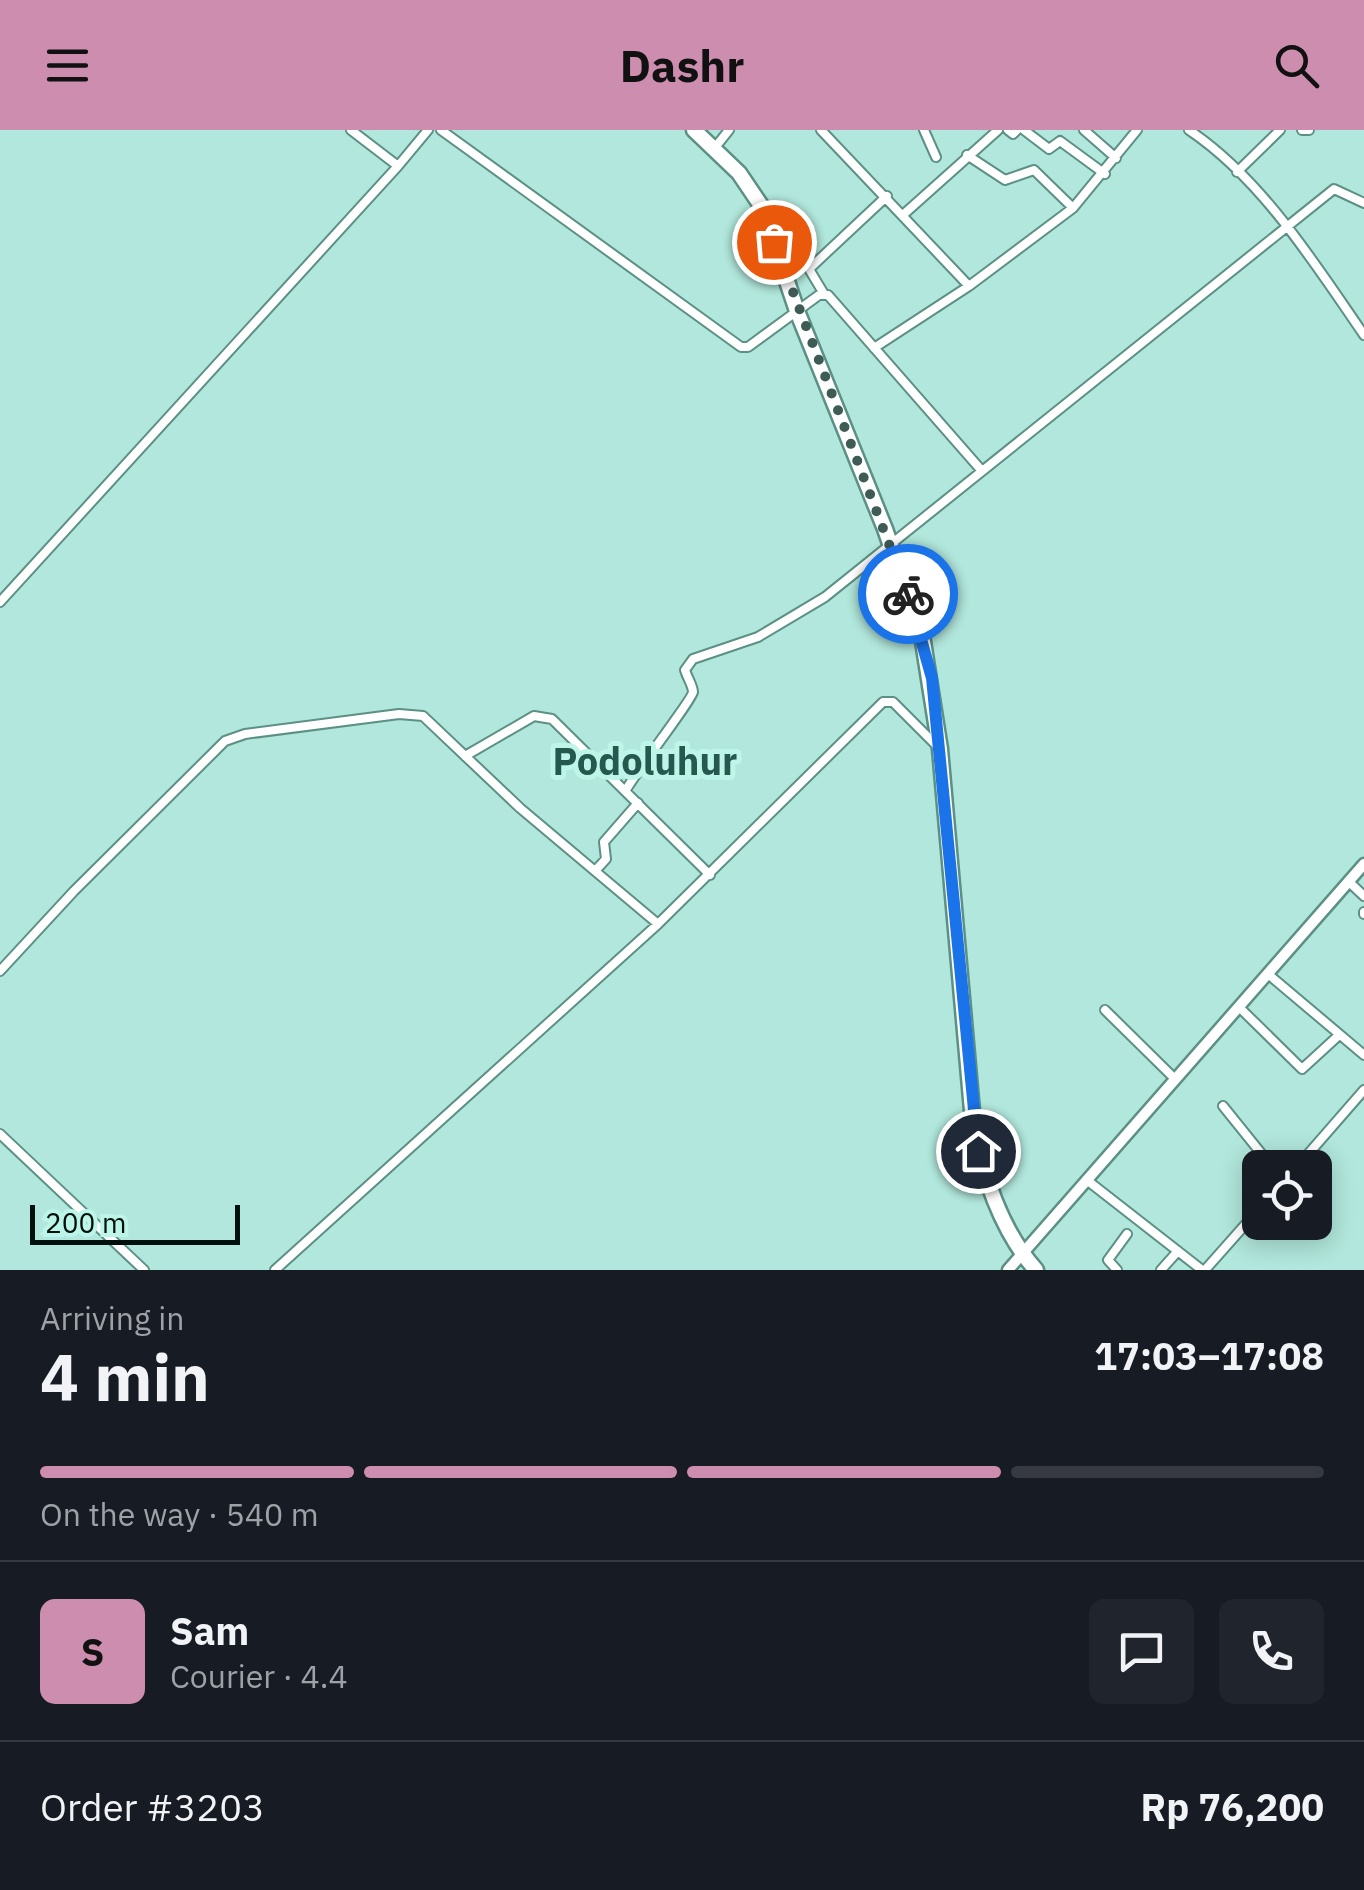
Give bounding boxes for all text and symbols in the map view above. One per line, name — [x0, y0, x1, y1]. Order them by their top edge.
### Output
text: Dashr — [620, 36, 744, 94]
icon: menu — [40, 38, 95, 93]
icon: search — [1269, 38, 1324, 93]
pin — [732, 200, 817, 285]
icon: bag — [747, 215, 802, 270]
courier — [858, 544, 958, 644]
icon: bike — [881, 567, 936, 622]
district label: Podoluhur — [553, 736, 737, 785]
pin — [936, 1109, 1021, 1194]
icon: home — [951, 1124, 1006, 1179]
map controls — [1242, 1150, 1332, 1240]
button: locate — [1242, 1150, 1332, 1240]
scale bar — [30, 1200, 240, 1244]
text: 200 m — [45, 1204, 126, 1241]
text: Arriving in — [40, 1297, 185, 1339]
text: 17:03–17:08 — [1094, 1331, 1324, 1380]
text: 4 min — [40, 1334, 210, 1419]
text: On the way · 540 m — [40, 1493, 319, 1535]
button: chat — [1089, 1599, 1194, 1704]
button: phone — [1219, 1599, 1324, 1704]
text: Sam — [170, 1606, 249, 1655]
text: S — [81, 1627, 104, 1676]
text: Courier · 4.4 — [170, 1655, 348, 1697]
text: Order #3203 — [40, 1782, 265, 1831]
text: Rp 76,200 — [1141, 1782, 1324, 1831]

